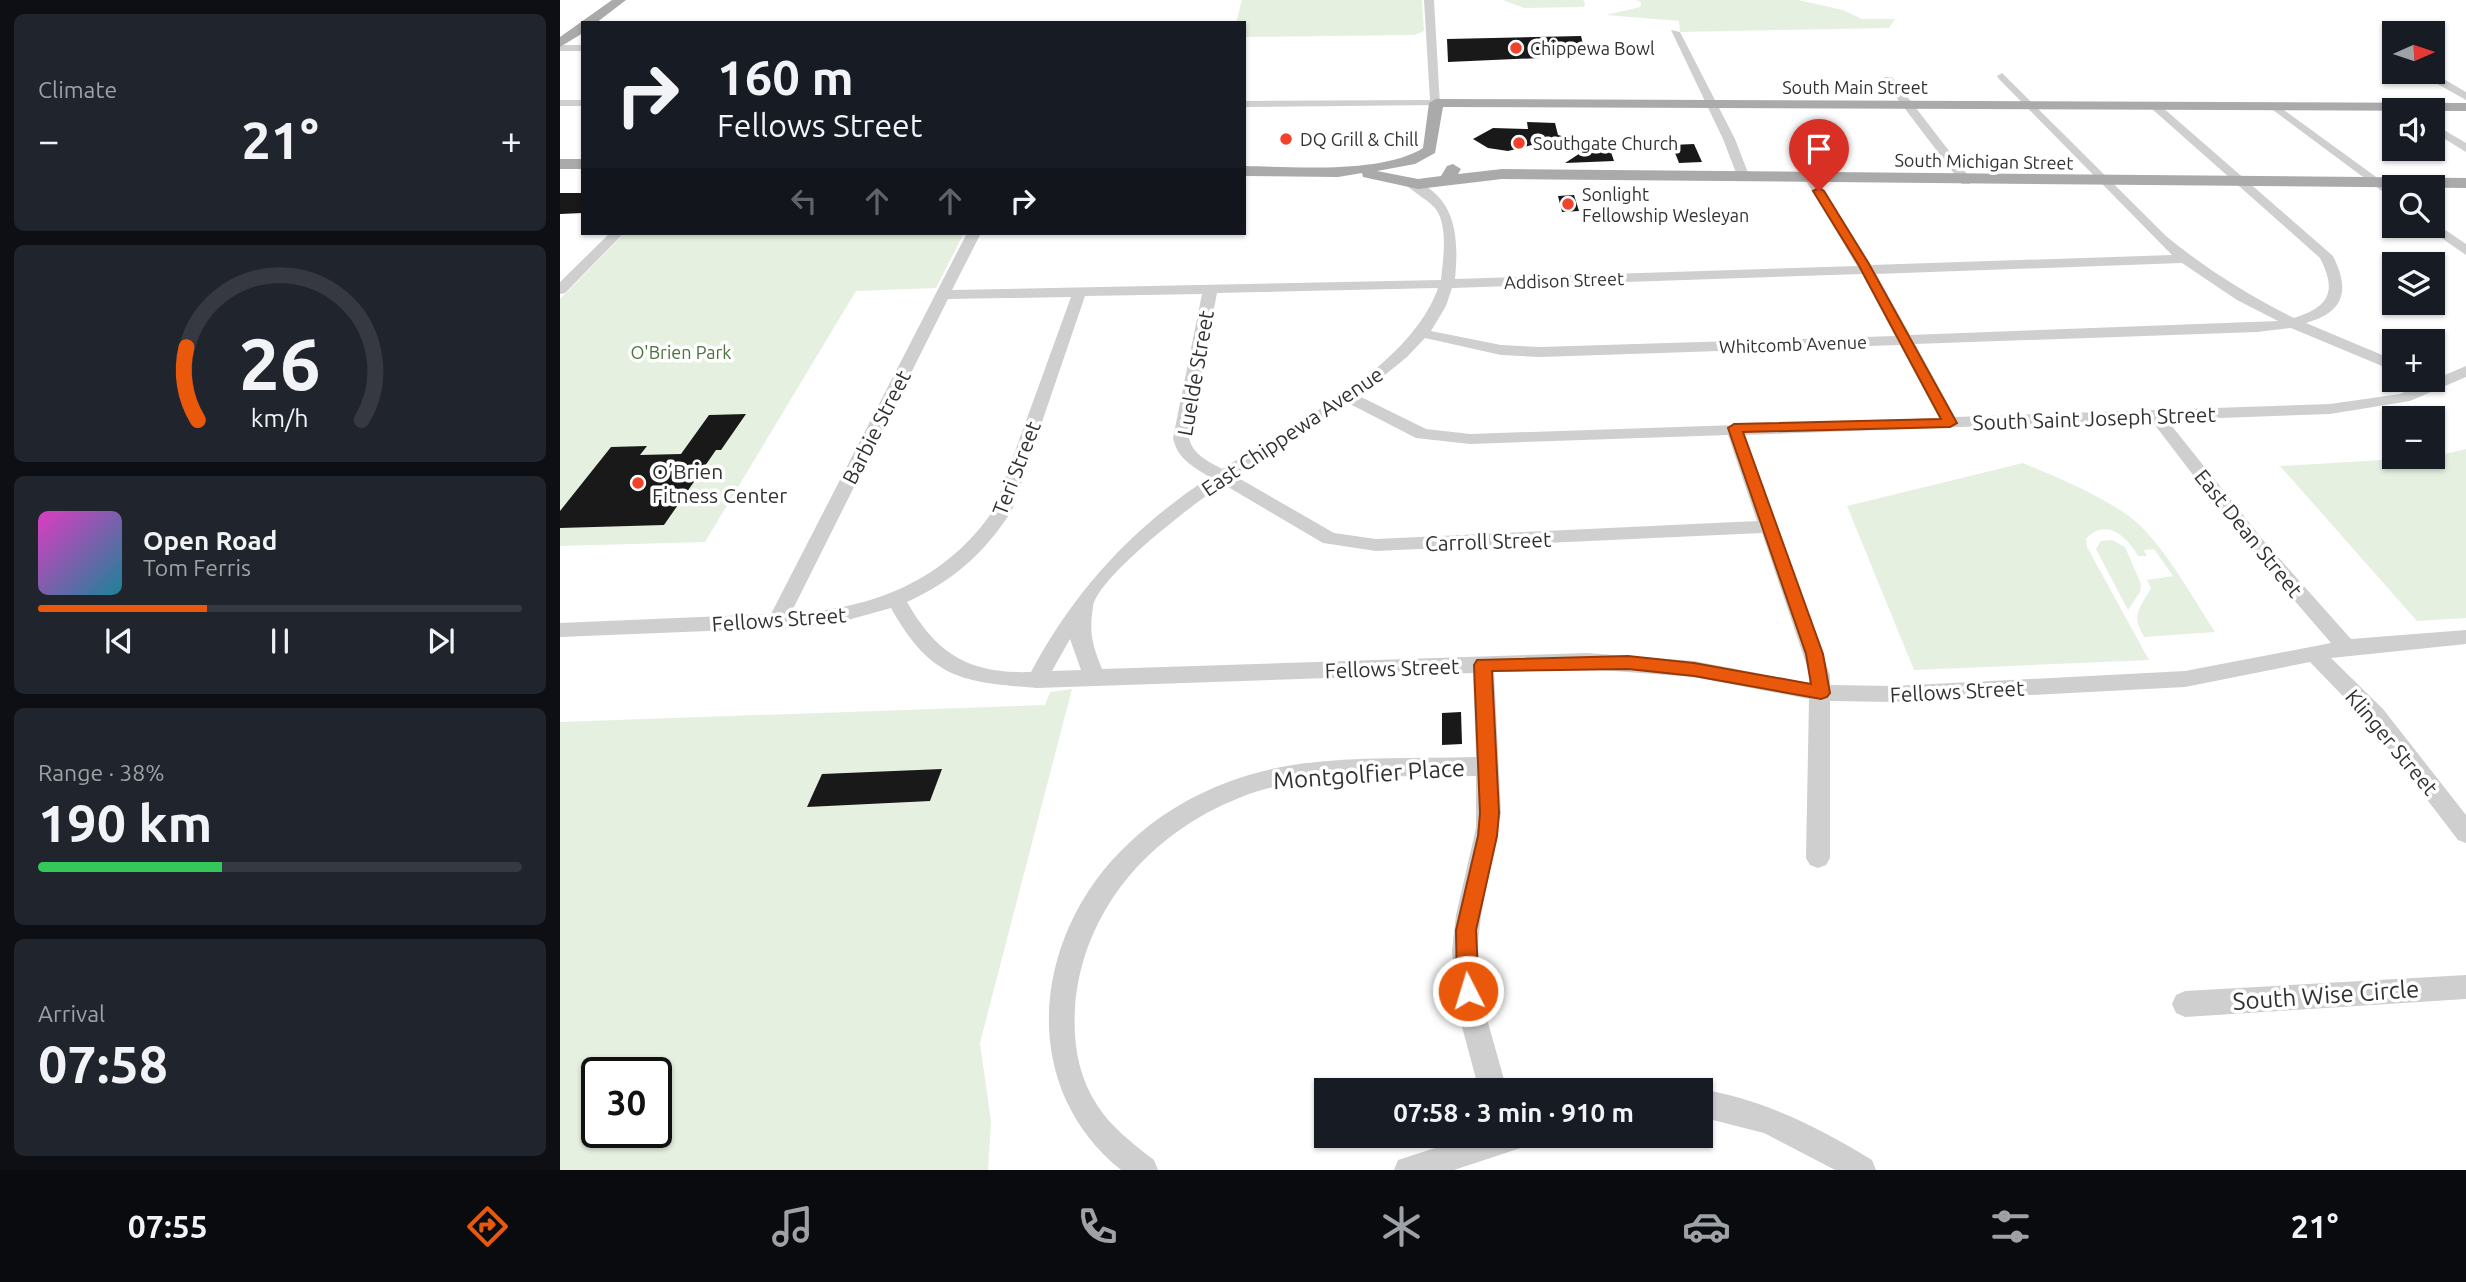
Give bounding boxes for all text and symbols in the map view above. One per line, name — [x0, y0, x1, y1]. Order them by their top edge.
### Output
north arrow — [2382, 21, 2445, 84]
map controls — [2382, 21, 2445, 469]
place label: Chippewa Bowl — [1530, 38, 1655, 58]
marker: Chippewa Bowl — [1508, 40, 1524, 56]
icon: right — [602, 49, 693, 140]
text: 160 m — [717, 49, 854, 104]
text: Climate — [38, 77, 117, 102]
street label: South Main Street — [1782, 77, 1928, 97]
button: sound — [2382, 98, 2445, 161]
text: Fellows Street — [717, 107, 922, 143]
text: 21° — [241, 111, 319, 169]
text: − — [38, 119, 59, 161]
text: + — [501, 119, 522, 161]
pin — [1789, 119, 1849, 191]
place label: DQ Grill & Chill — [1300, 129, 1419, 150]
icon: arrive — [1800, 130, 1838, 168]
marker: DQ Grill & Chill — [1278, 131, 1294, 147]
place label: Southgate Church — [1533, 133, 1678, 153]
marker: Southgate Church — [1511, 135, 1527, 151]
street label: South Michigan Street — [1894, 149, 2074, 173]
button: search — [2382, 175, 2445, 238]
icon: left — [785, 182, 823, 220]
icon: ahead — [858, 182, 896, 220]
icon: ahead — [931, 182, 969, 220]
icon: right — [1004, 182, 1042, 220]
place label: Sonlight Fellowship Wesleyan — [1582, 184, 1749, 225]
marker: Sonlight Fellowship Wesleyan — [1560, 196, 1576, 212]
button: layers — [2382, 252, 2445, 315]
street label: Addison Street — [1504, 268, 1624, 292]
street label: Luelde Street — [1172, 308, 1218, 438]
text: 26 — [239, 322, 321, 404]
button: + — [2382, 329, 2445, 392]
street label: Whitcomb Avenue — [1719, 331, 1867, 357]
park label: O'Brien Park — [631, 342, 731, 362]
street label: East Chippewa Avenue — [1197, 361, 1387, 501]
street label: Barbie Street — [837, 366, 915, 488]
street label: South Saint Joseph Street — [1972, 402, 2216, 434]
text: km/h — [251, 404, 309, 432]
button: − — [2382, 406, 2445, 469]
street label: Teri Street — [987, 418, 1045, 518]
place label: O’Brien Fitness Center — [652, 459, 787, 507]
street label: East Dean Street — [2190, 464, 2308, 602]
marker: O’Brien Fitness Center — [630, 475, 646, 491]
text: Open Road — [143, 526, 277, 555]
street label: Carroll Street — [1424, 527, 1552, 555]
text: Tom Ferris — [143, 555, 251, 580]
street label: Fellows Street — [711, 602, 847, 636]
icon: previous — [100, 622, 138, 660]
icon: pause — [261, 622, 299, 660]
icon: next — [422, 622, 460, 660]
street label: Fellows Street — [1324, 654, 1460, 682]
street label: Fellows Street — [1889, 675, 2025, 707]
street label: Klinger Street — [2341, 684, 2443, 800]
street label: Montgolfier Place — [1272, 754, 1466, 794]
text: Range · 38% — [38, 760, 165, 785]
text: 190 km — [38, 794, 212, 852]
position arrow — [1431, 954, 1505, 1028]
street label: South Wise Circle — [2232, 975, 2420, 1015]
text: Arrival — [38, 1001, 105, 1026]
text: 07:58 — [38, 1035, 168, 1093]
speed limit sign: 30 — [581, 1057, 672, 1148]
text: 07:58 · 3 min · 910 m — [1393, 1098, 1634, 1127]
icon: directions — [463, 1202, 512, 1251]
icon: music — [768, 1202, 817, 1251]
icon: phone — [1073, 1202, 1122, 1251]
icon: climate — [1377, 1202, 1426, 1251]
icon: car — [1682, 1202, 1731, 1251]
icon: filters — [1986, 1202, 2035, 1251]
text: 07:55 — [128, 1208, 208, 1244]
text: 21° — [2291, 1208, 2338, 1244]

